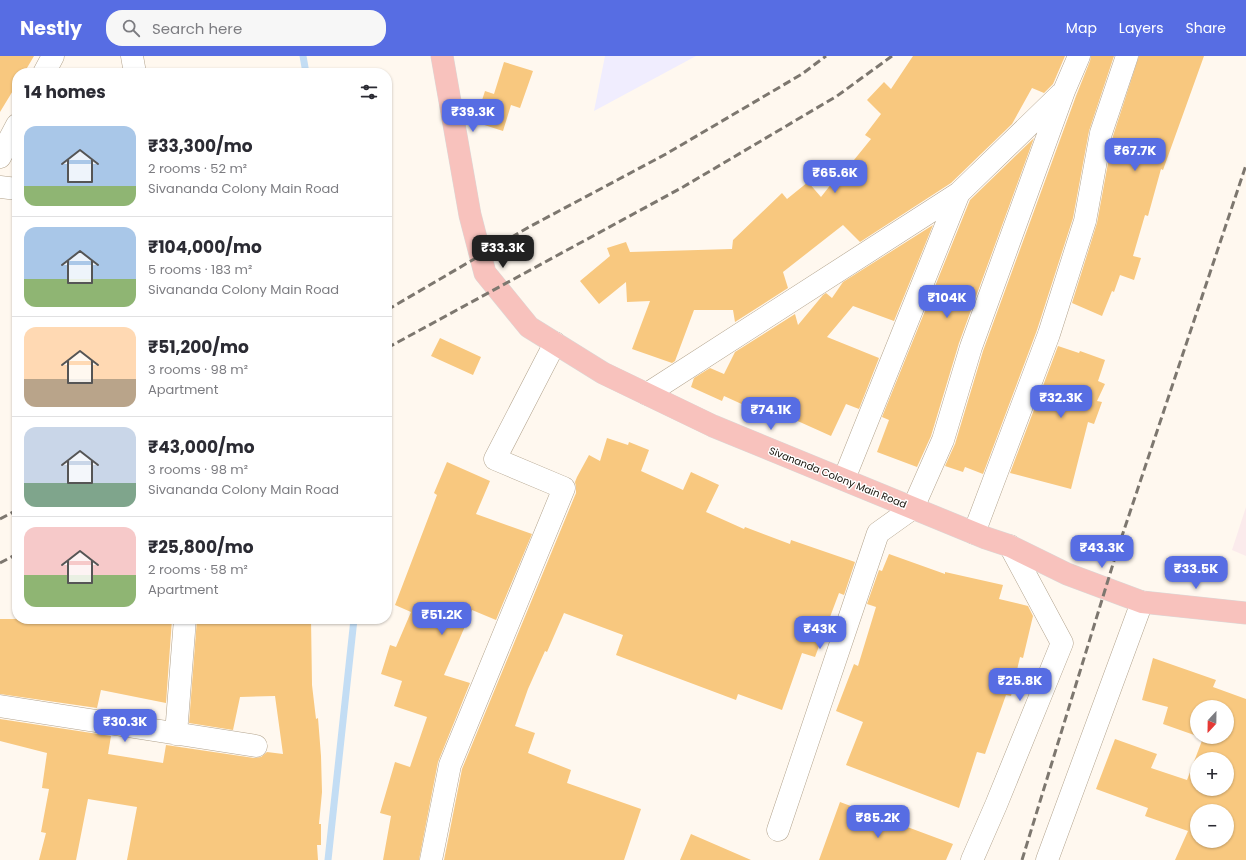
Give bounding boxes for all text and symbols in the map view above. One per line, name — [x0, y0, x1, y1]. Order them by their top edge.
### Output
search box — [106, 10, 386, 46]
text: Nestly — [20, 15, 82, 42]
icon: search — [120, 17, 142, 39]
text: Search here — [152, 18, 242, 39]
text: Map — [1066, 18, 1097, 38]
text: Layers — [1119, 18, 1163, 38]
text: Share — [1185, 18, 1226, 38]
text: 14 homes — [24, 80, 106, 104]
icon: filters — [358, 81, 380, 103]
pin: ₹39.3K — [440, 99, 506, 133]
text: ₹39.3K — [451, 102, 495, 121]
text: ₹33,300/mo — [148, 134, 253, 158]
pin: ₹67.7K — [1102, 138, 1168, 172]
text: ₹67.7K — [1114, 141, 1156, 160]
icon: home — [56, 142, 104, 190]
text: 2 rooms · 52 m² — [148, 159, 247, 178]
pin: ₹65.6K — [802, 160, 868, 194]
text: ₹65.6K — [812, 163, 858, 182]
text: Sivananda Colony Main Road — [148, 179, 339, 198]
text: ₹104,000/mo — [148, 235, 262, 259]
pin: ₹33.3K — [470, 235, 536, 269]
text: ₹33.3K — [481, 238, 525, 257]
icon: home — [56, 243, 104, 291]
text: 5 rooms · 183 m² — [148, 260, 252, 279]
text: Sivananda Colony Main Road — [148, 280, 339, 299]
pin: ₹104K — [919, 285, 975, 319]
text: ₹104K — [927, 288, 967, 307]
text: ₹51,200/mo — [148, 335, 249, 359]
icon: home — [56, 343, 104, 391]
text: 3 rooms · 98 m² — [148, 360, 248, 379]
text: Apartment — [148, 380, 218, 399]
pin: ₹32.3K — [1028, 385, 1094, 419]
text: ₹32.3K — [1039, 388, 1083, 407]
pin: ₹74.1K — [738, 397, 804, 431]
text: ₹74.1K — [750, 400, 792, 419]
text: ₹43,000/mo — [148, 435, 255, 459]
icon: home — [56, 443, 104, 491]
street label: Sivananda Colony Main Road — [767, 443, 909, 512]
text: 3 rooms · 98 m² — [148, 460, 248, 479]
text: Sivananda Colony Main Road — [148, 480, 339, 499]
text: ₹25,800/mo — [148, 535, 254, 559]
pin: ₹43.3K — [1069, 535, 1135, 569]
text: ₹43.3K — [1079, 538, 1125, 557]
icon: home — [56, 543, 104, 591]
pin: ₹33.5K — [1163, 556, 1229, 590]
text: ₹33.5K — [1174, 559, 1218, 578]
text: 2 rooms · 58 m² — [148, 560, 248, 579]
text: Apartment — [148, 580, 218, 599]
pin: ₹51.2K — [409, 602, 475, 636]
text: ₹51.2K — [421, 605, 463, 624]
pin: ₹43K — [796, 616, 844, 650]
text: ₹43K — [803, 619, 837, 638]
pin: ₹25.8K — [987, 668, 1053, 702]
text: ₹25.8K — [998, 671, 1042, 690]
north arrow — [1190, 700, 1234, 744]
map controls — [1190, 700, 1234, 848]
pin: ₹30.3K — [92, 709, 158, 743]
text: ₹30.3K — [103, 712, 147, 731]
button: + — [1190, 752, 1234, 796]
button: − — [1190, 804, 1234, 848]
pin: ₹85.2K — [845, 805, 911, 839]
text: ₹85.2K — [856, 808, 900, 827]

